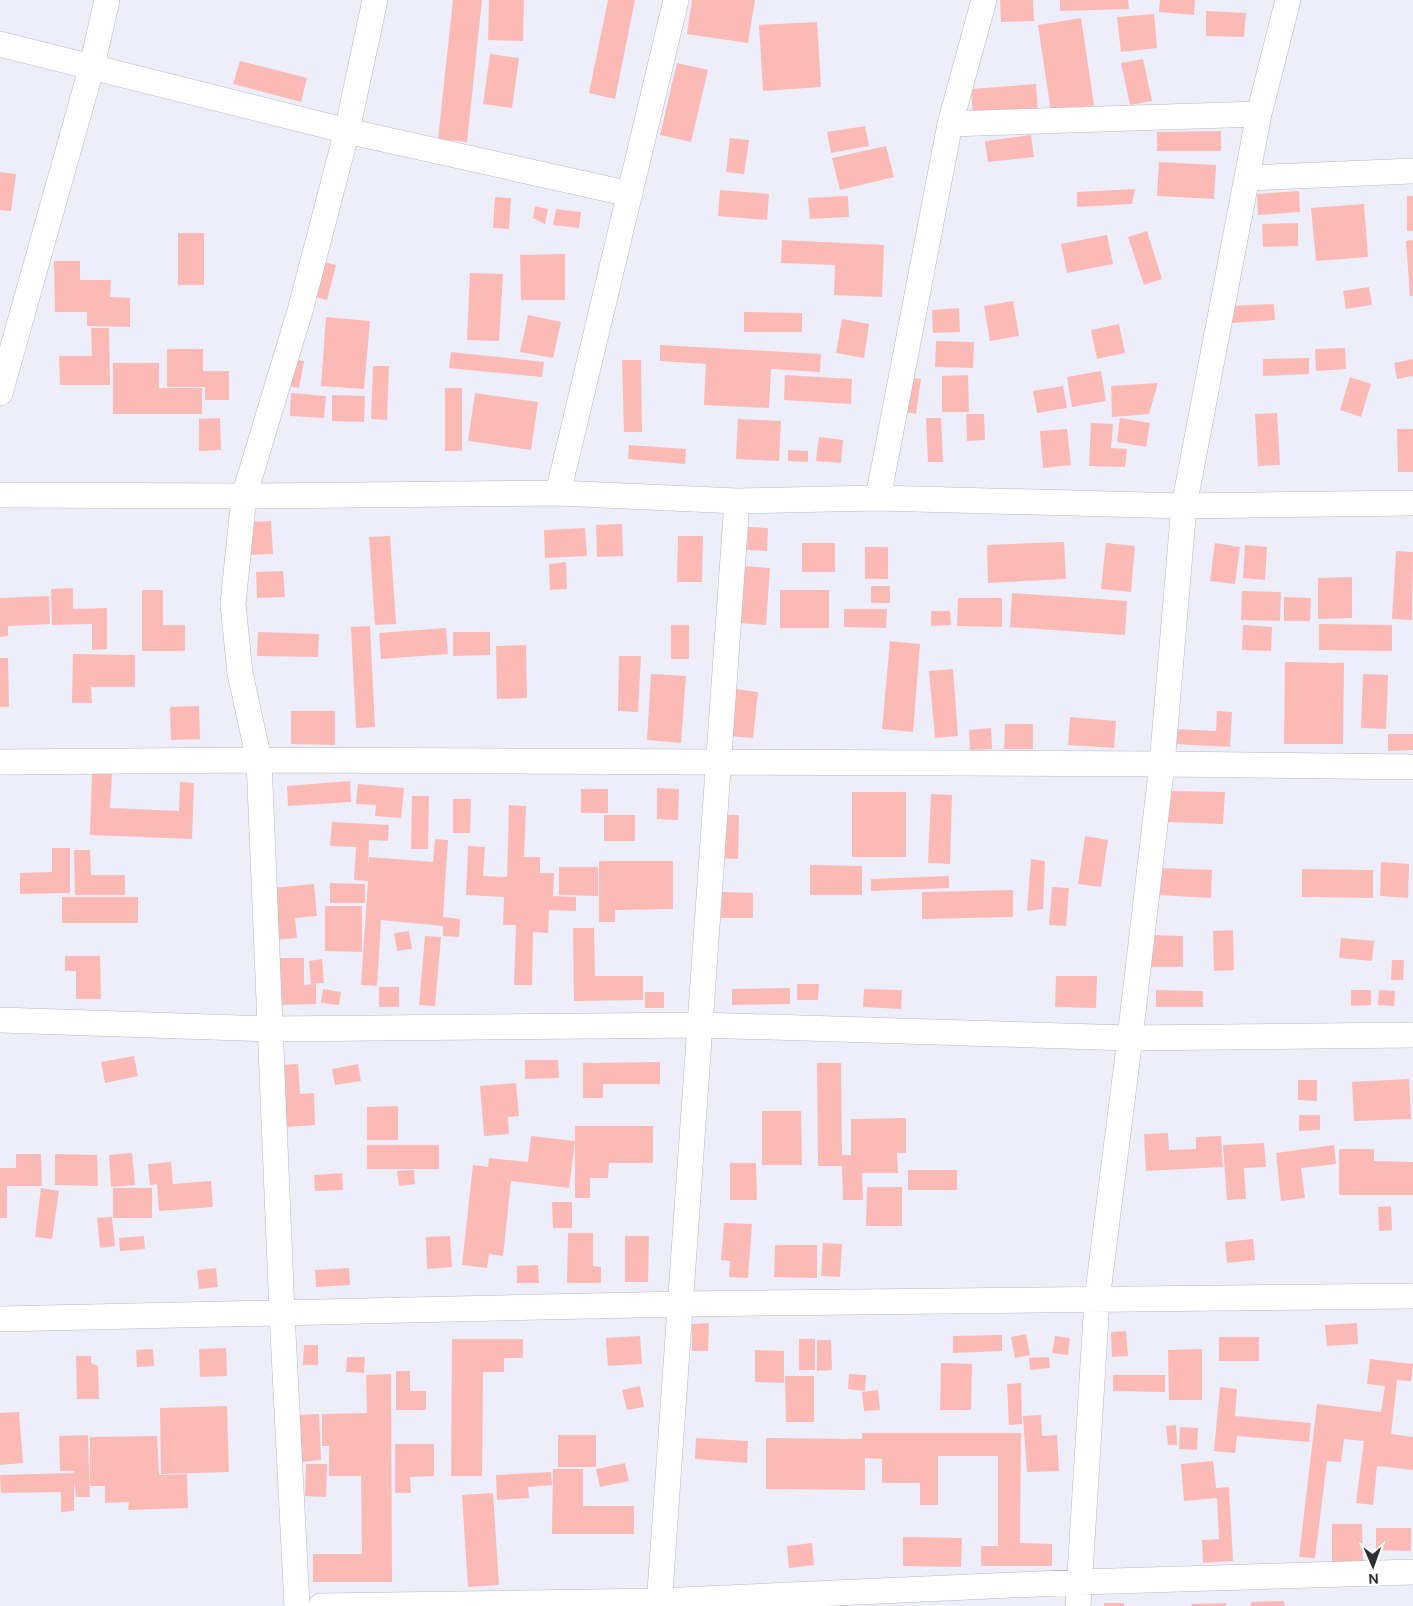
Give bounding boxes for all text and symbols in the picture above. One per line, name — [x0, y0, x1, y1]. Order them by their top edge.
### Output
north arrow — [1348, 1541, 1398, 1591]
text: N — [1368, 1570, 1379, 1588]

